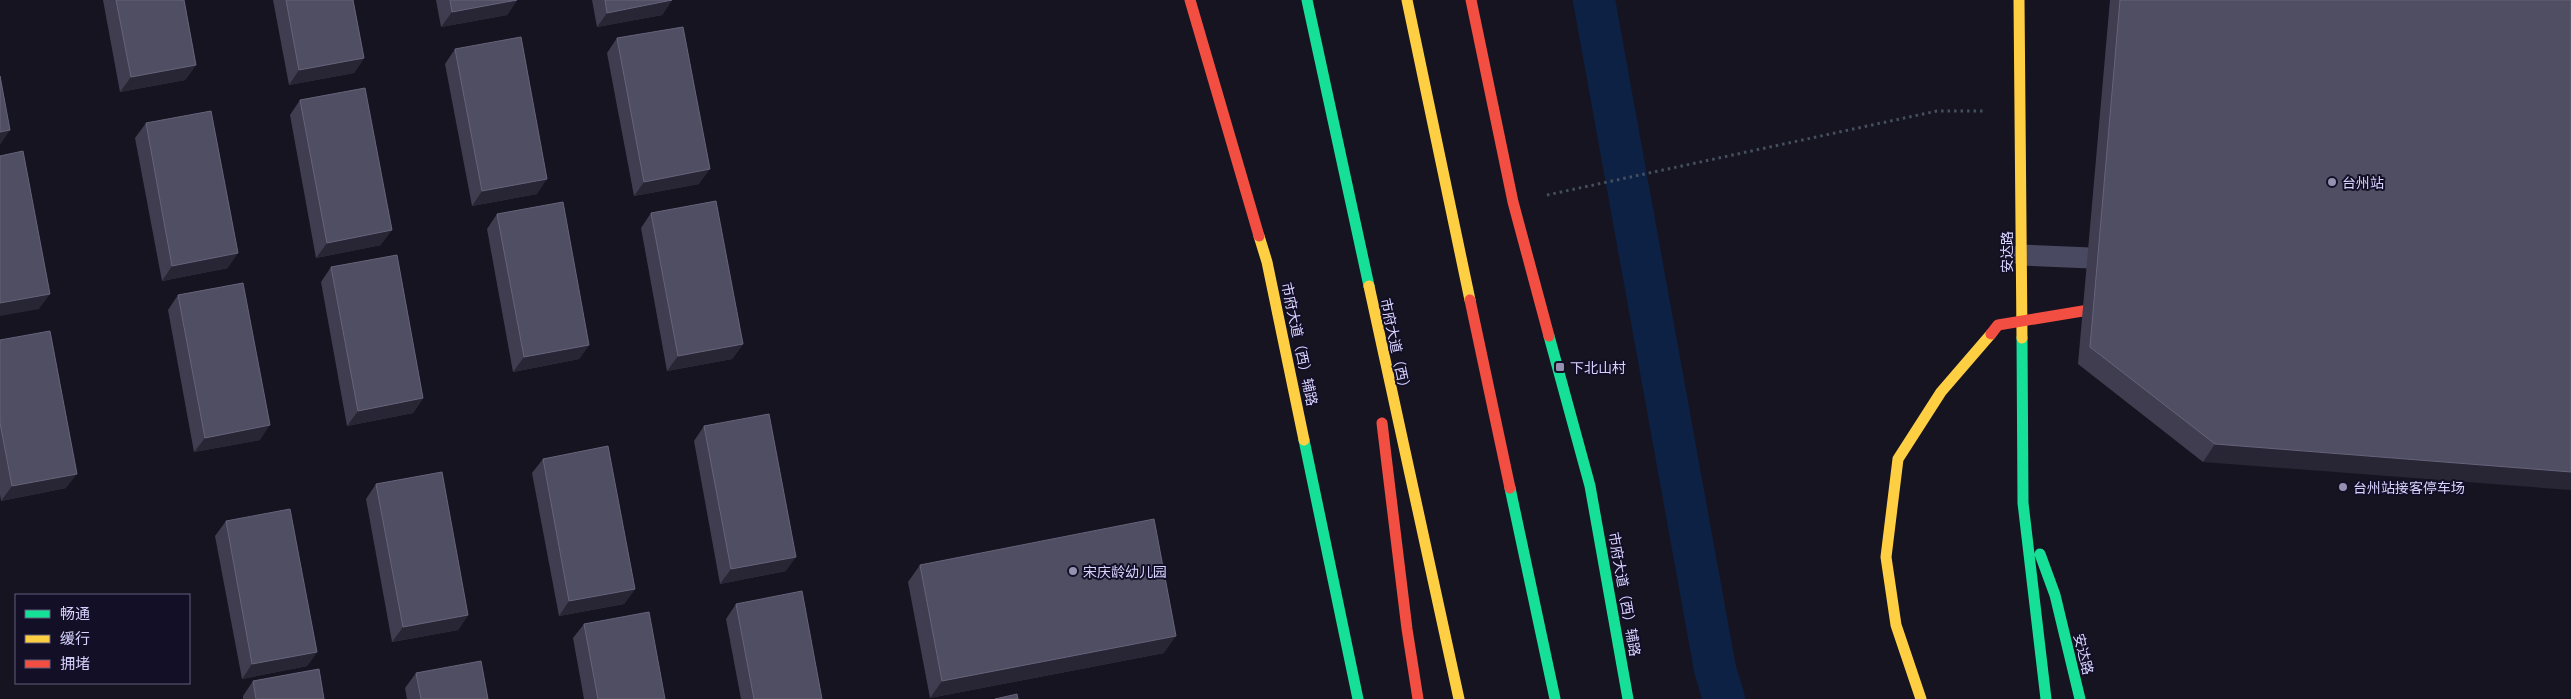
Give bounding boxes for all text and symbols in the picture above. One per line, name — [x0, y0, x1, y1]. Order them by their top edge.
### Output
place label: 台州站 — [2342, 174, 2384, 191]
marker: 台州站 — [2326, 176, 2338, 188]
street label: 安达路 — [1998, 231, 2015, 273]
street label: 市府大道（西）辅路 — [1279, 281, 1321, 407]
street label: 市府大道（西） — [1377, 296, 1415, 396]
place label: 下北山村 — [1570, 359, 1626, 376]
marker: 下北山村 — [1554, 361, 1566, 373]
place label: 台州站接客停车场 — [2353, 479, 2465, 496]
marker: 台州站接客停车场 — [2337, 481, 2349, 493]
street label: 市府大道（西）辅路 — [1606, 530, 1644, 658]
place label: 宋庆龄幼儿园 — [1083, 563, 1167, 580]
marker: 宋庆龄幼儿园 — [1067, 565, 1079, 577]
legend — [15, 594, 190, 684]
text: 畅通 — [60, 604, 90, 622]
text: 缓行 — [60, 629, 90, 647]
street label: 安达路 — [2071, 632, 2097, 676]
text: 拥堵 — [60, 654, 90, 672]

